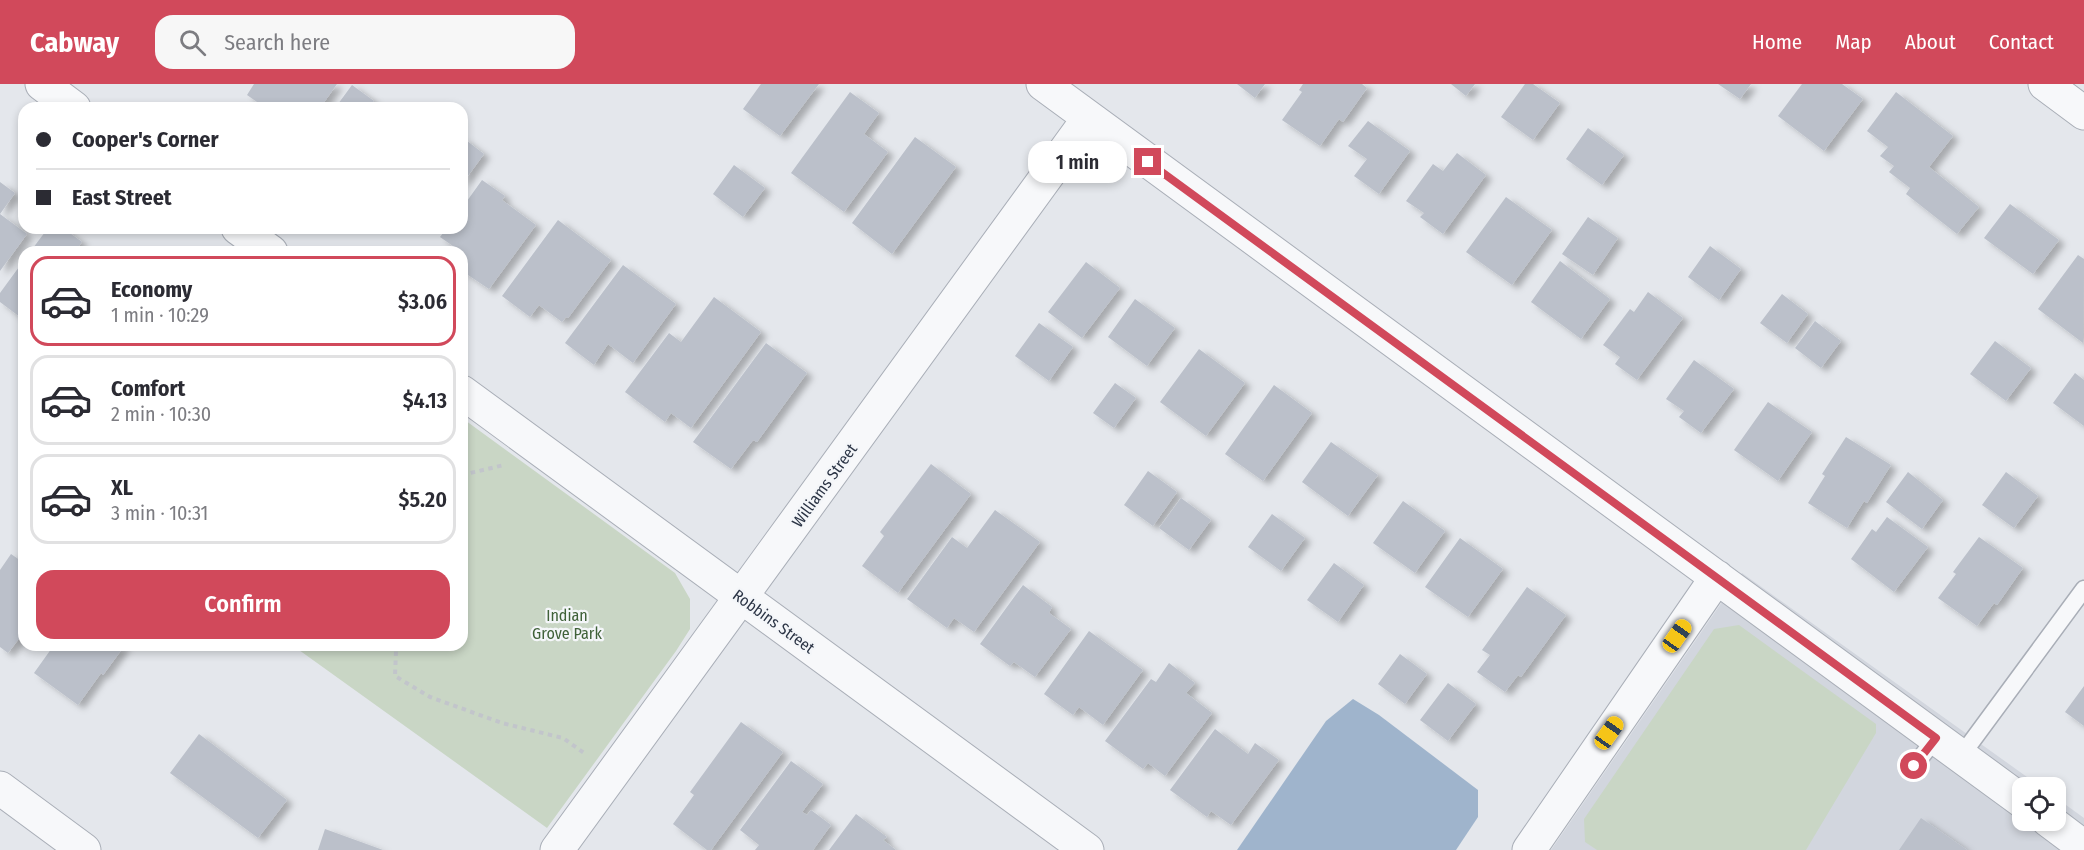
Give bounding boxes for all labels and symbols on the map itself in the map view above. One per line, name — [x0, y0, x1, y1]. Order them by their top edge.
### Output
callout: 1 min — [1028, 141, 1127, 183]
route end — [1134, 148, 1161, 175]
street label: Williams Street — [788, 439, 862, 531]
street label: Robbins Street — [729, 585, 819, 658]
park label: Indian Grove Park — [532, 606, 602, 643]
car — [1659, 616, 1695, 656]
car — [1591, 713, 1627, 753]
route start — [1900, 752, 1927, 779]

